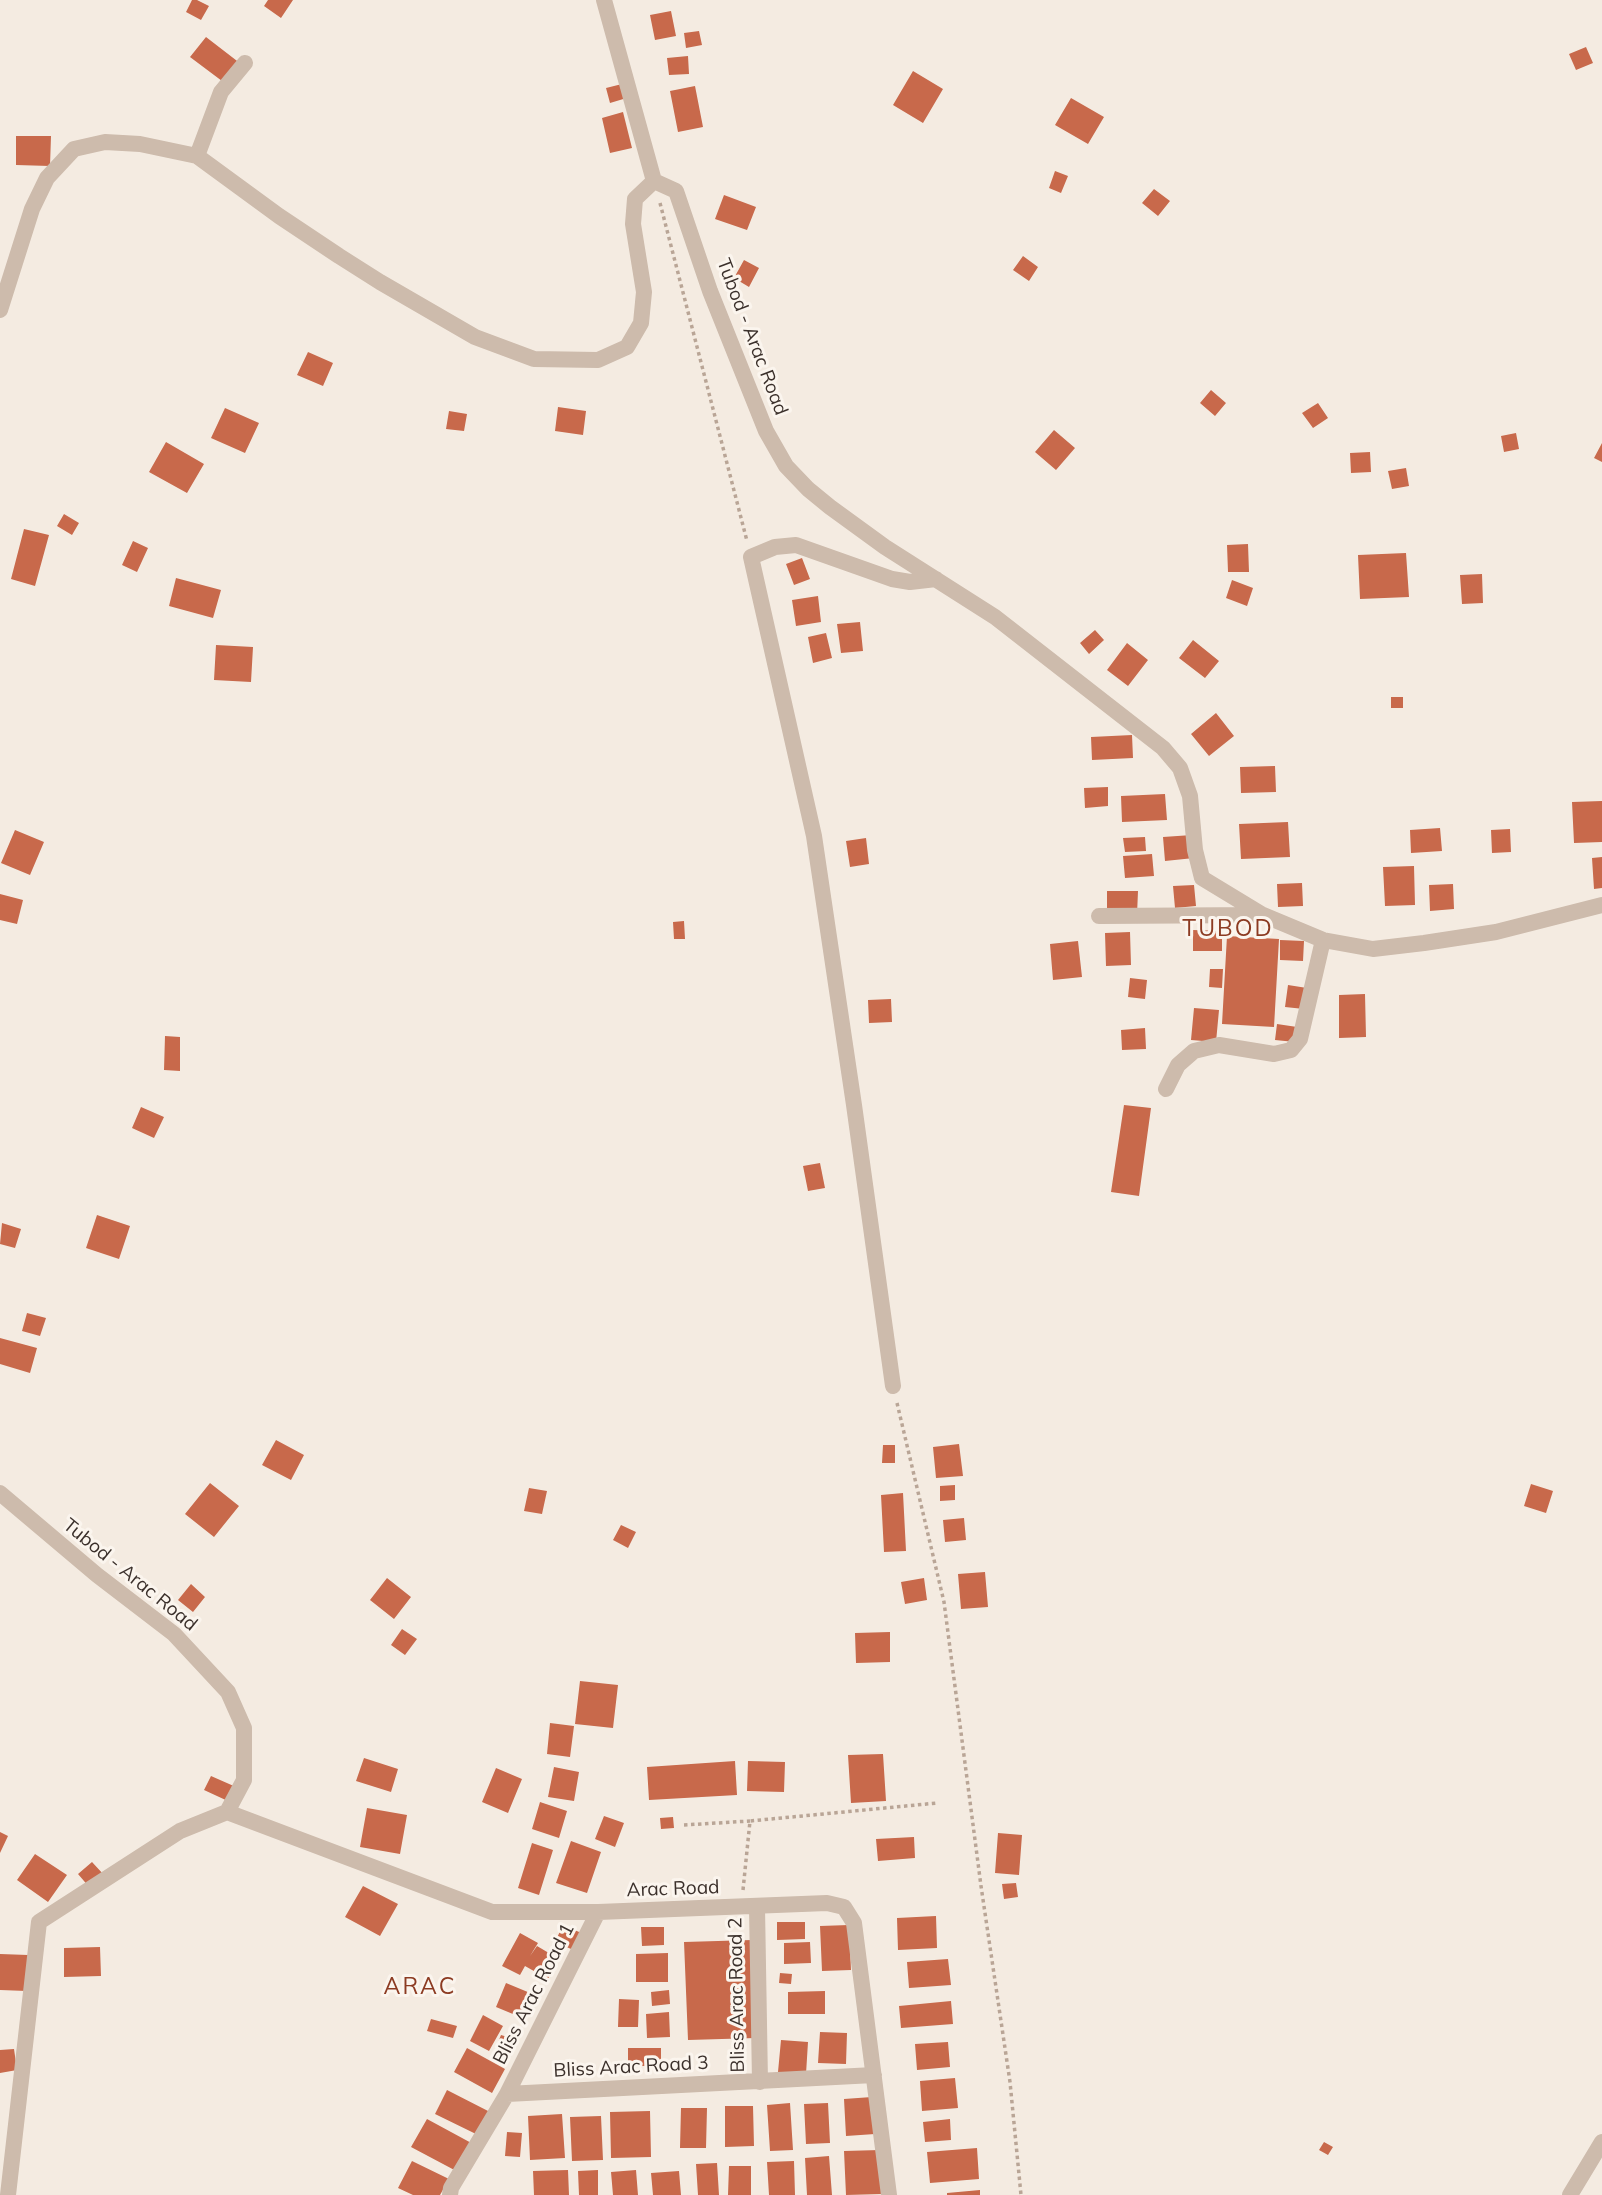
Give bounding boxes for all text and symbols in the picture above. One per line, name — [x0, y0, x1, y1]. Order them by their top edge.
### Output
street label: Tubod - Arac Road — [712, 255, 792, 419]
district label: TUBOD — [1183, 915, 1273, 943]
street label: Tubod - Arac Road — [58, 1514, 202, 1636]
street label: Arac Road — [626, 1876, 720, 1902]
street label: Bliss Arac Road 2 — [724, 1917, 750, 2073]
street label: Bliss Arac Road 1 — [489, 1920, 579, 2068]
district label: ARAC — [384, 1973, 456, 2001]
street label: Bliss Arac Road 3 — [553, 2052, 709, 2082]

